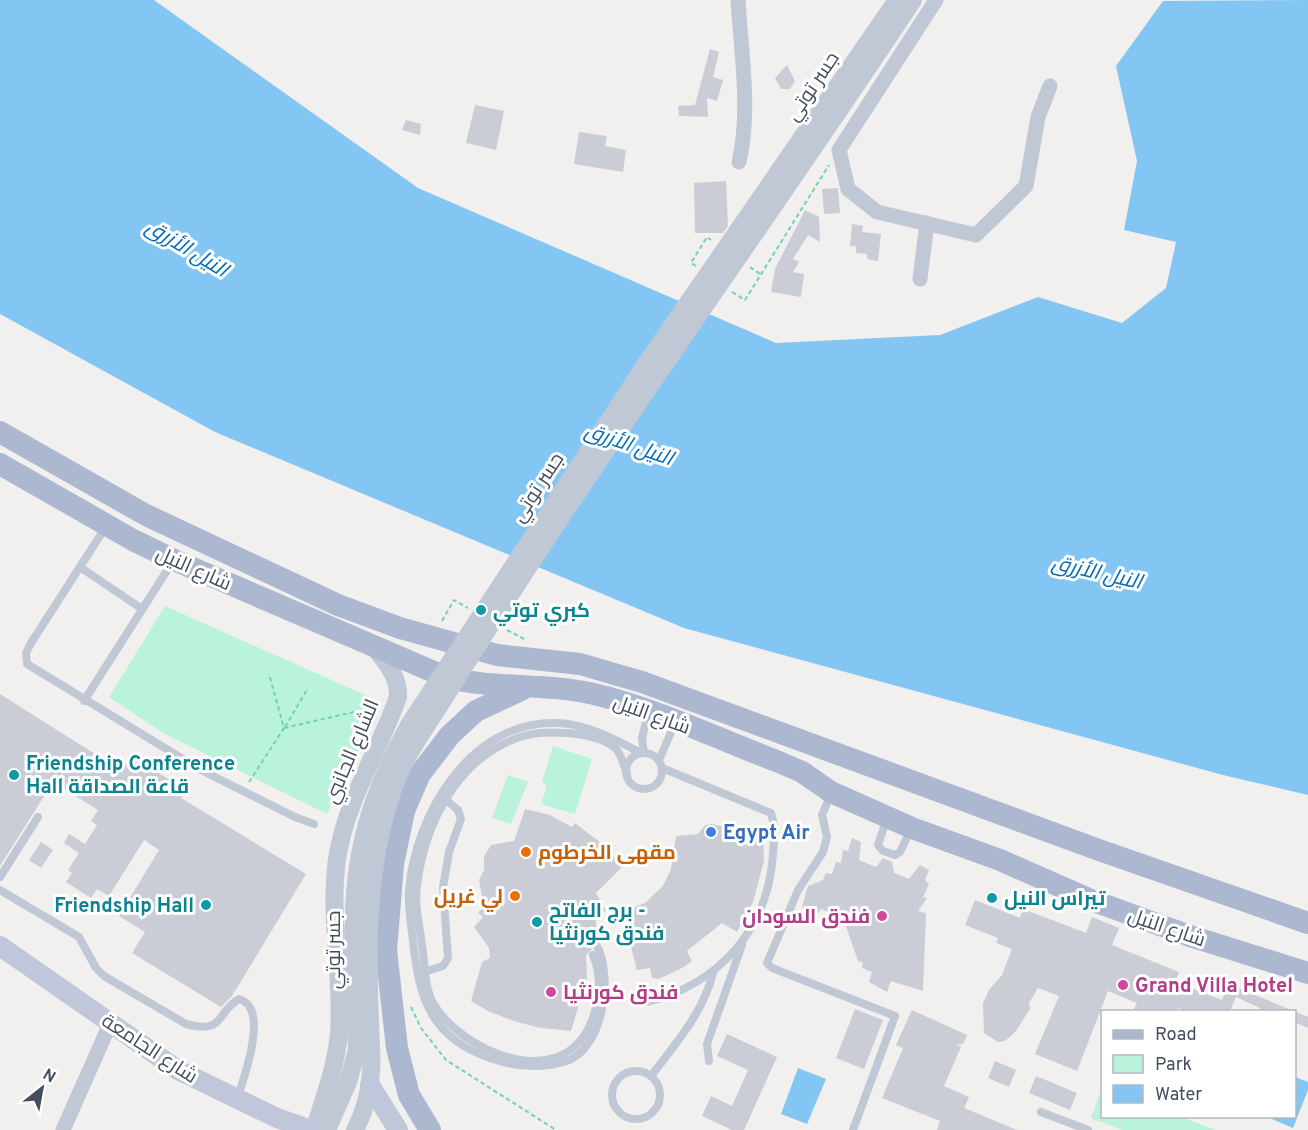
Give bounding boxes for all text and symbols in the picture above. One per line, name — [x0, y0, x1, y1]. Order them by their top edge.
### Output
street label: جسر توتي — [781, 47, 847, 128]
water label: النيل الأزرق — [140, 214, 234, 286]
water label: النيل الأزرق — [581, 418, 678, 474]
street label: جسر توتي — [506, 448, 572, 529]
street label: شارع النيل — [151, 542, 235, 598]
water label: النيل الأزرق — [1049, 550, 1147, 597]
place label: كبري توتي — [493, 599, 590, 626]
marker: كبري توتي — [474, 603, 488, 617]
street label: شارع النيل — [609, 690, 693, 742]
street label: الشارع الجانبي — [319, 695, 387, 809]
place label: Friendship Conference Hall قاعة الصداقة — [26, 752, 235, 801]
marker: Friendship Conference Hall قاعة الصداقة — [7, 768, 21, 782]
place label: Egypt Air — [723, 821, 810, 847]
marker: Egypt Air — [704, 825, 718, 839]
place label: مقهى الخرطوم — [538, 841, 676, 867]
marker: مقهى الخرطوم — [519, 845, 533, 859]
place label: لي غريل — [434, 885, 503, 912]
place label: تيراس النيل — [1004, 887, 1106, 913]
marker: لي غريل — [508, 889, 522, 903]
marker: تيراس النيل — [985, 891, 999, 905]
place label: Friendship Hall — [54, 894, 194, 920]
marker: Friendship Hall — [199, 898, 213, 912]
place label: برج الفاتح - فندق كورنثيا — [549, 899, 664, 948]
street label: شارع النيل — [1124, 904, 1208, 954]
place label: فندق السودان — [742, 905, 870, 931]
marker: فندق السودان — [875, 909, 889, 923]
street label: جسر توتي — [322, 911, 349, 989]
marker: برج الفاتح - فندق كورنثيا — [530, 915, 544, 929]
place label: Grand Villa Hotel — [1135, 974, 1293, 1000]
marker: Grand Villa Hotel — [1116, 978, 1130, 992]
place label: فندق كورنثيا — [563, 981, 678, 1007]
marker: فندق كورنثيا — [544, 985, 558, 999]
street label: شارع الجامعة — [96, 1009, 202, 1090]
legend — [1101, 1010, 1296, 1118]
text: Road — [1155, 1024, 1197, 1047]
text: Park — [1155, 1054, 1192, 1077]
north arrow — [12, 1058, 72, 1118]
text: N — [39, 1065, 59, 1088]
text: Water — [1155, 1084, 1202, 1107]

